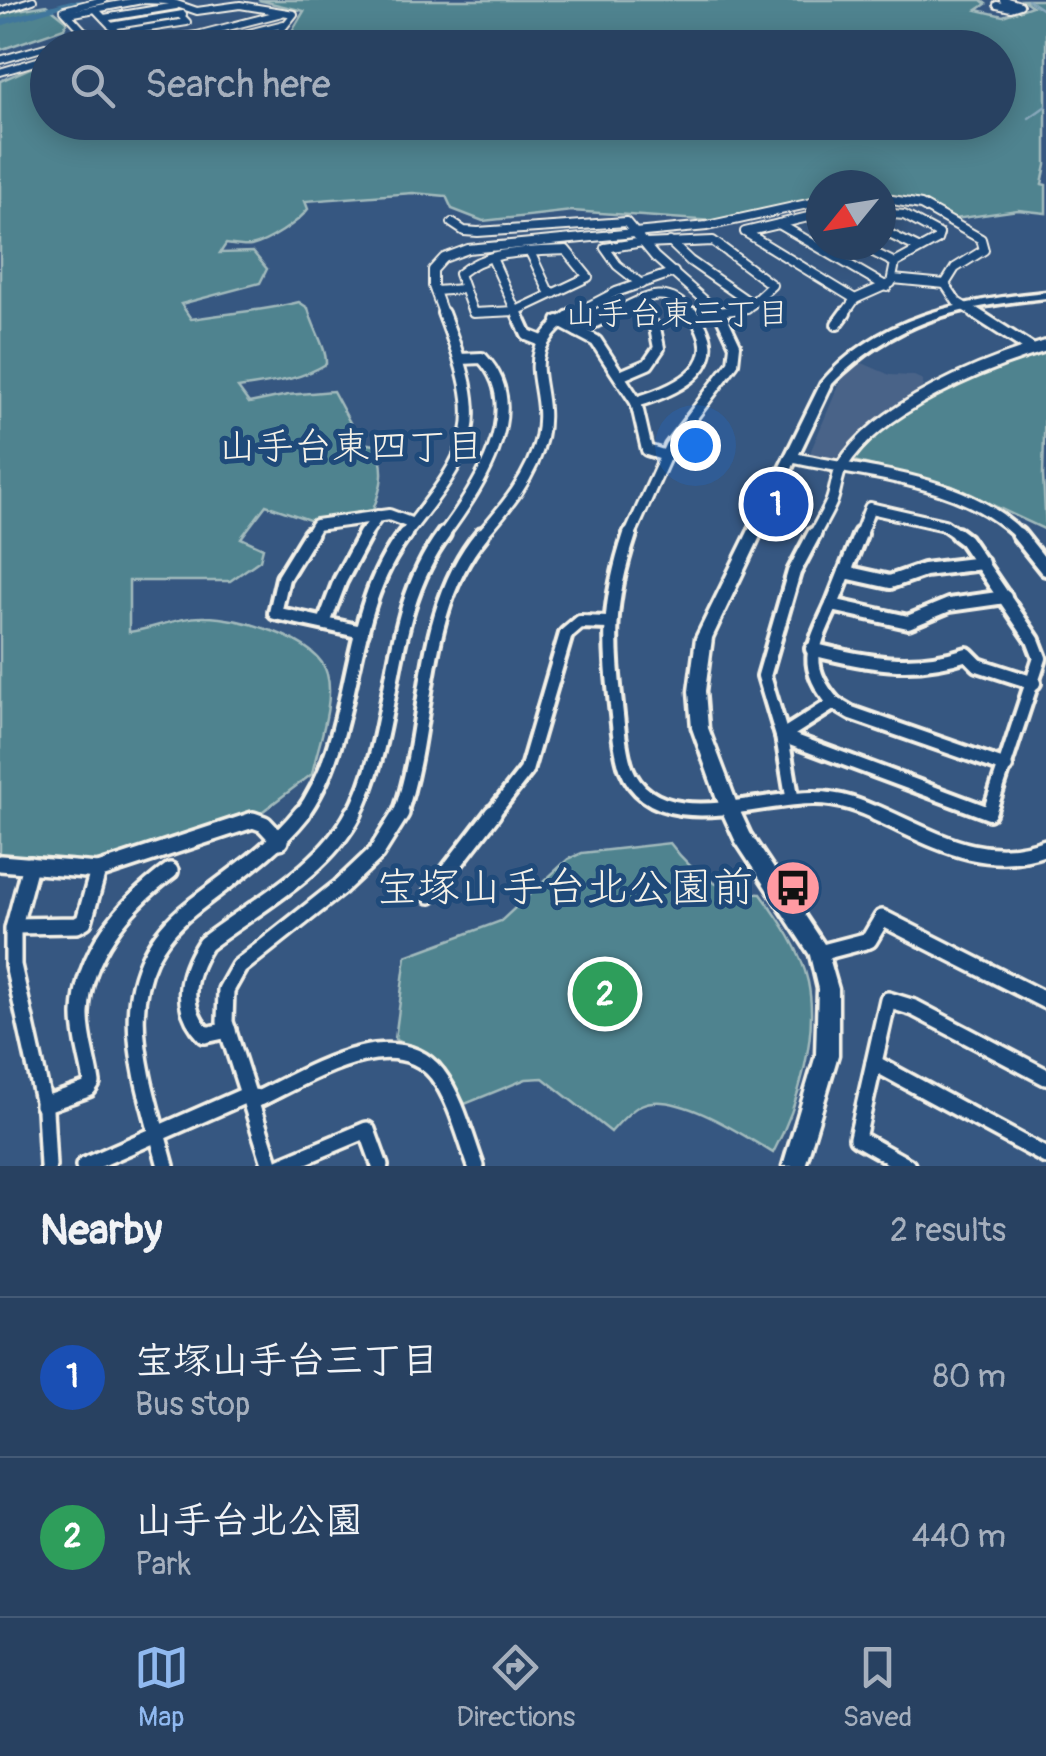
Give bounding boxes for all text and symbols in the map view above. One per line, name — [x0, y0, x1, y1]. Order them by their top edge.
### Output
search box — [30, 30, 1016, 140]
icon: search — [65, 58, 120, 113]
text: Search here — [145, 61, 331, 109]
north arrow — [806, 170, 896, 260]
district label: 山手台東三丁目 — [565, 294, 789, 334]
your location — [670, 420, 721, 471]
district label: 山手台東四丁目 — [218, 423, 484, 471]
pin: 1 — [744, 466, 808, 542]
bus stop icon: 宝塚山手台北公園前 — [763, 858, 823, 918]
place label: 宝塚山手台北公園前 — [376, 862, 754, 914]
pin: 2 — [572, 956, 638, 1032]
text: Nearby — [40, 1205, 162, 1257]
text: 2 results — [890, 1211, 1006, 1251]
text: 宝塚山手台三丁目 — [135, 1337, 439, 1385]
text: 1 — [66, 1357, 79, 1397]
text: 80 m — [933, 1357, 1006, 1397]
text: Bus stop — [135, 1385, 250, 1425]
text: 山手台北公園 — [135, 1497, 363, 1545]
text: 2 — [64, 1517, 81, 1557]
text: 440 m — [912, 1517, 1006, 1557]
text: Park — [135, 1545, 191, 1585]
tab: Map — [134, 1640, 189, 1735]
tab: Directions — [456, 1640, 575, 1735]
tab: Saved — [843, 1640, 912, 1735]

